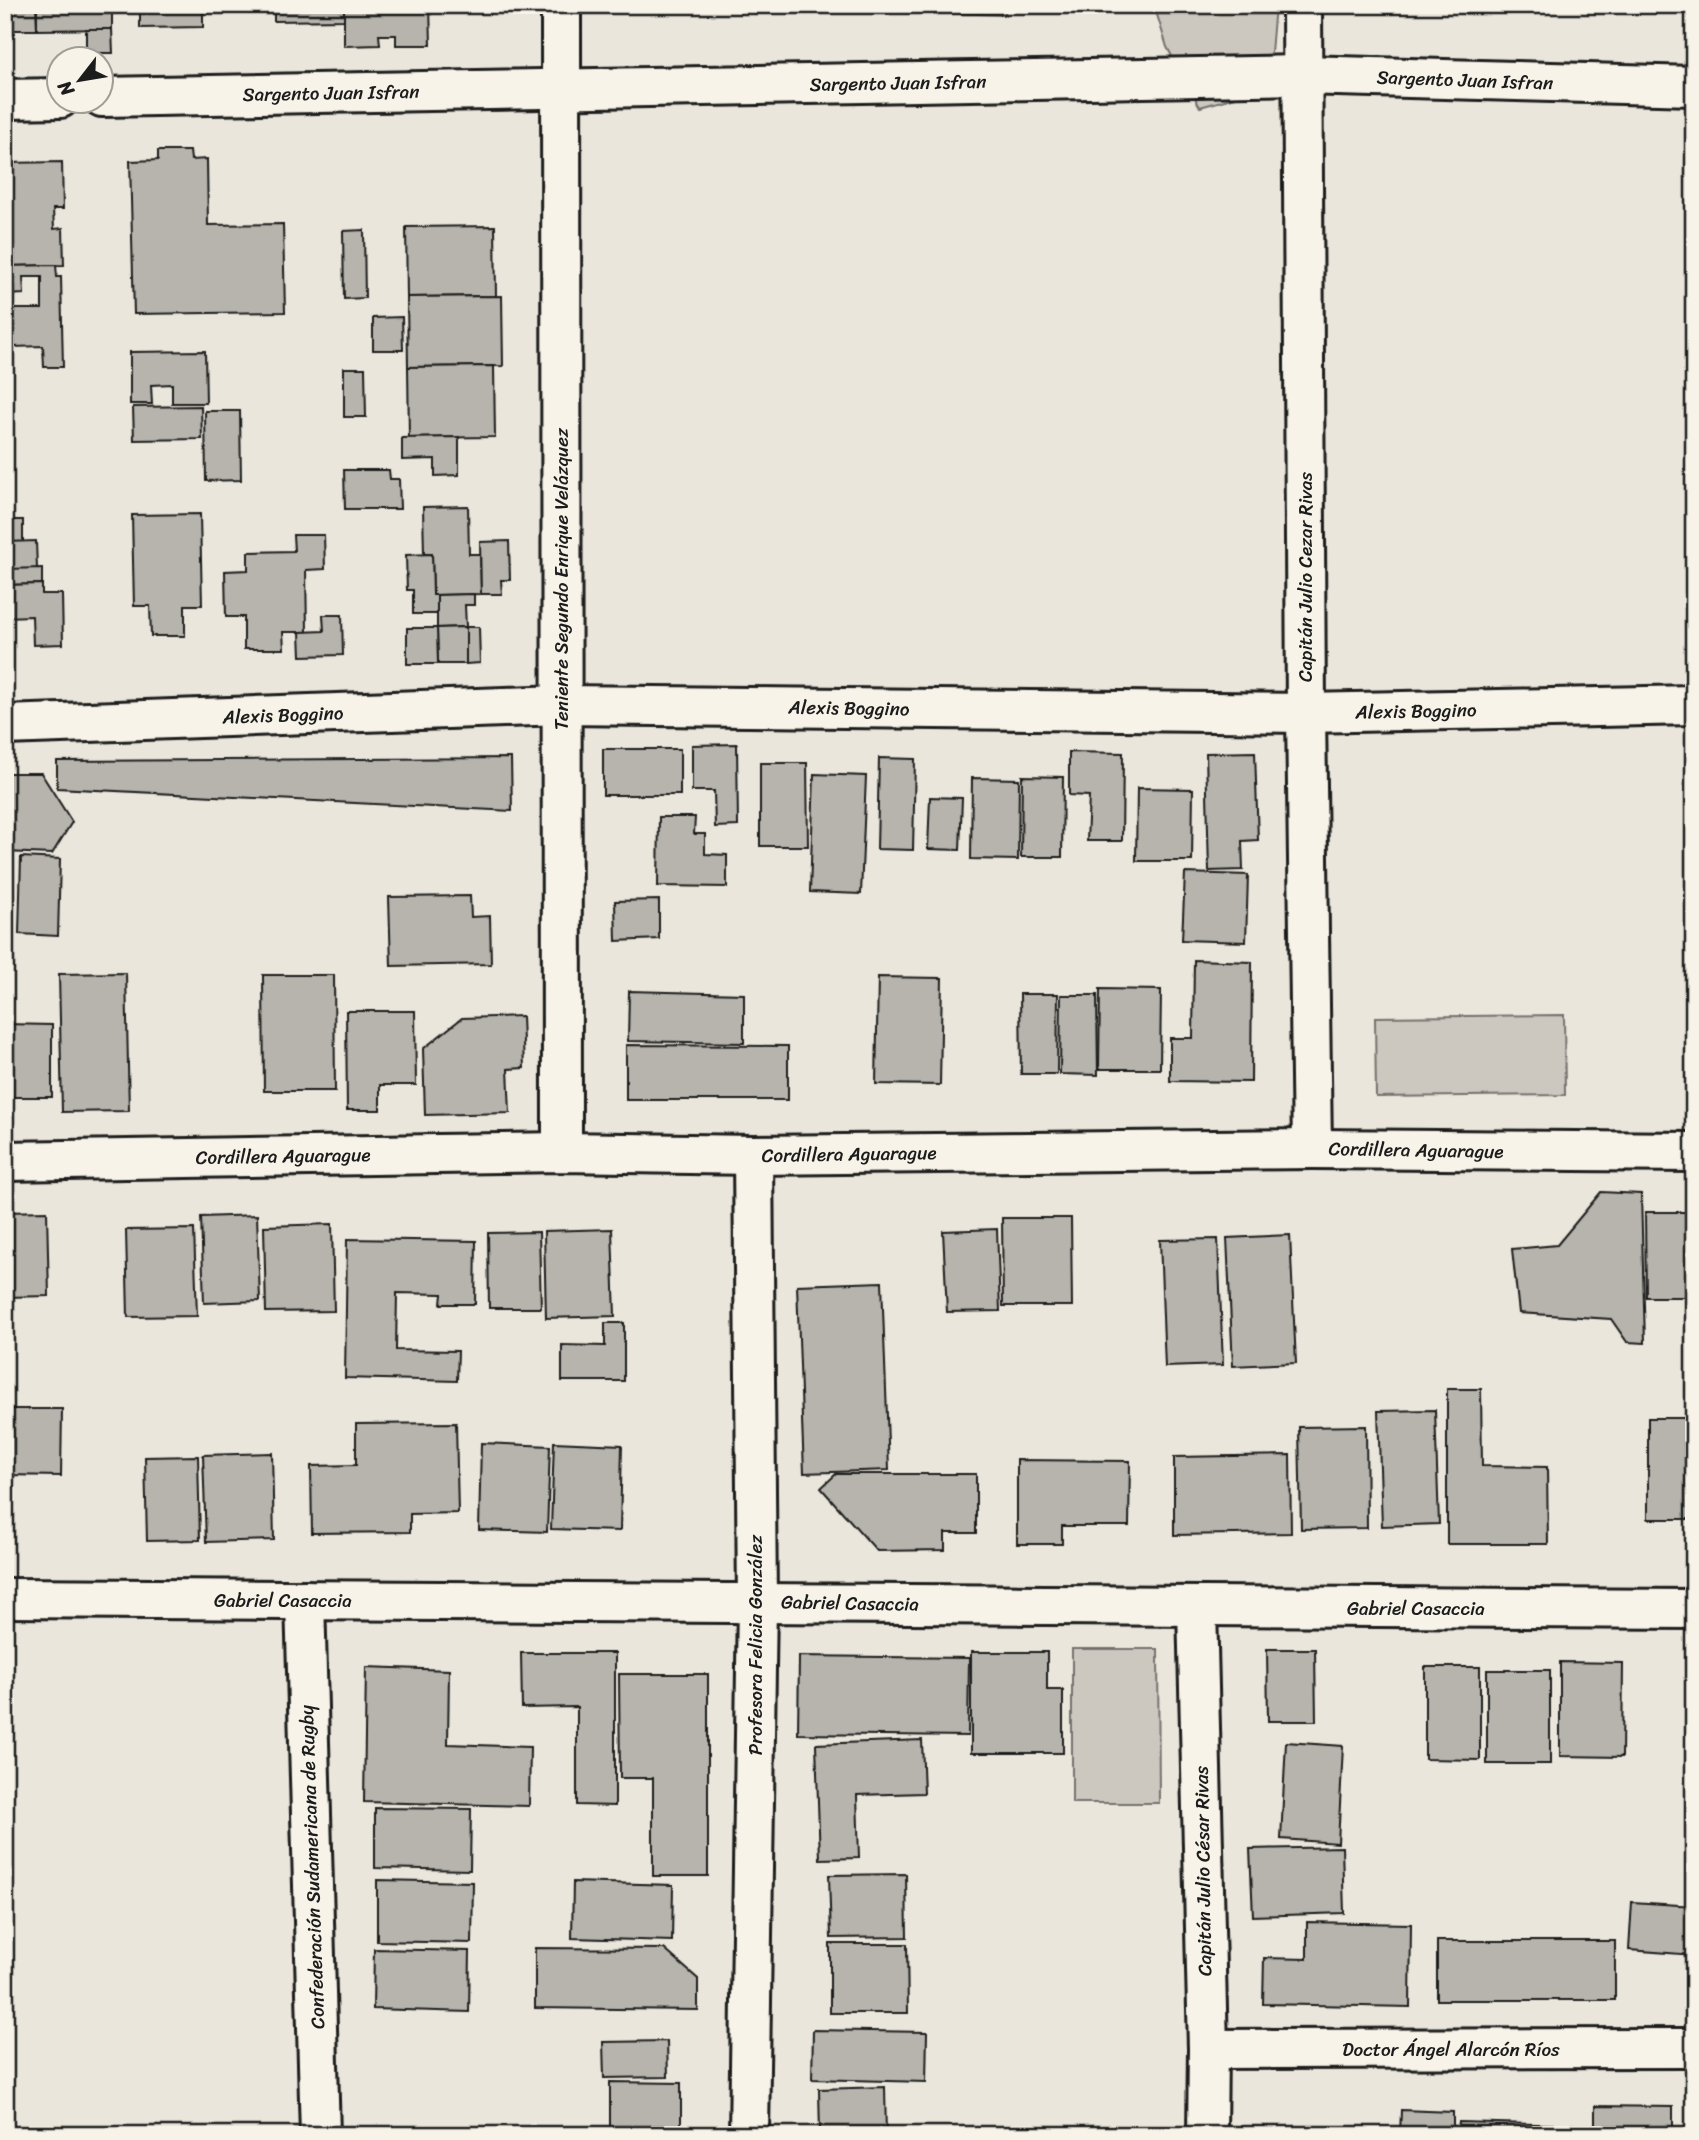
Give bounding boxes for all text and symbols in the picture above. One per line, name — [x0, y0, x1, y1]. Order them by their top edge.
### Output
north arrow — [46, 46, 116, 116]
street label: Sargento Juan Isfran — [1376, 60, 1554, 100]
street label: Sargento Juan Isfran — [809, 65, 987, 101]
text: N — [48, 74, 84, 103]
street label: Sargento Juan Isfran — [242, 75, 420, 111]
street label: Teniente Segundo Enrique Velázquez — [545, 427, 578, 730]
street label: Capitán Julio Cezar Rivas — [1289, 472, 1322, 682]
street label: Alexis Boggino — [787, 690, 910, 726]
street label: Alexis Boggino — [1354, 693, 1477, 729]
street label: Alexis Boggino — [221, 696, 344, 734]
street label: Cordillera Aguarague — [1328, 1132, 1504, 1168]
street label: Cordillera Aguarague — [761, 1136, 937, 1172]
street label: Cordillera Aguarague — [195, 1138, 371, 1174]
street label: Profesora Felicia González — [739, 1534, 772, 1755]
street label: Gabriel Casaccia — [214, 1584, 352, 1617]
street label: Gabriel Casaccia — [781, 1585, 920, 1621]
street label: Gabriel Casaccia — [1347, 1592, 1485, 1625]
street label: Confederación Sudamericana de Rugby — [290, 1704, 334, 2029]
street label: Capitán Julio César Rivas — [1185, 1765, 1221, 1976]
street label: Doctor Ángel Alarcón Ríos — [1342, 2033, 1560, 2066]

